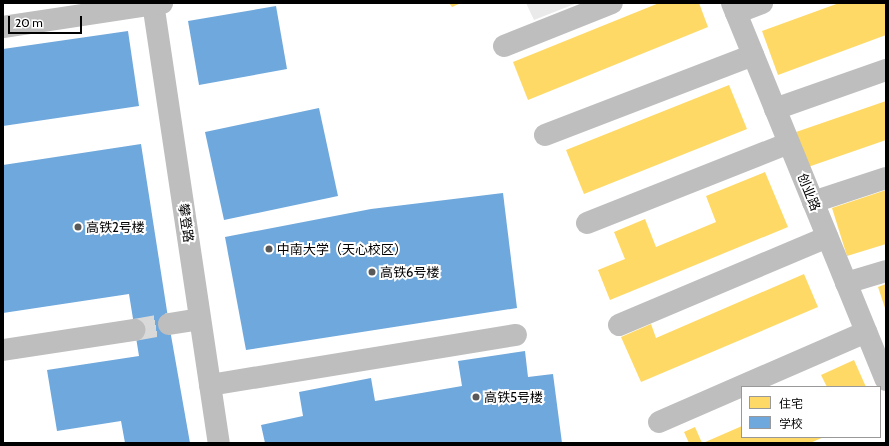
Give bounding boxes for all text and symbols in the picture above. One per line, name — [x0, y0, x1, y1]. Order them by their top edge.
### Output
scale bar — [10, 8, 84, 34]
text: 20 m — [15, 15, 43, 30]
street label: 创业路 — [794, 171, 824, 213]
street label: 攀登路 — [176, 203, 196, 243]
place label: 高铁2号楼 — [86, 219, 145, 235]
marker: 高铁2号楼 — [73, 222, 83, 232]
place label: 中南大学（天心校区） — [277, 241, 407, 257]
marker: 中南大学（天心校区） — [264, 244, 274, 254]
place label: 高铁6号楼 — [380, 264, 439, 280]
marker: 高铁6号楼 — [367, 267, 377, 277]
legend — [741, 386, 881, 438]
place label: 高铁5号楼 — [484, 389, 543, 405]
marker: 高铁5号楼 — [471, 392, 481, 402]
text: 住宅 — [779, 396, 803, 411]
text: 学校 — [779, 416, 803, 431]

